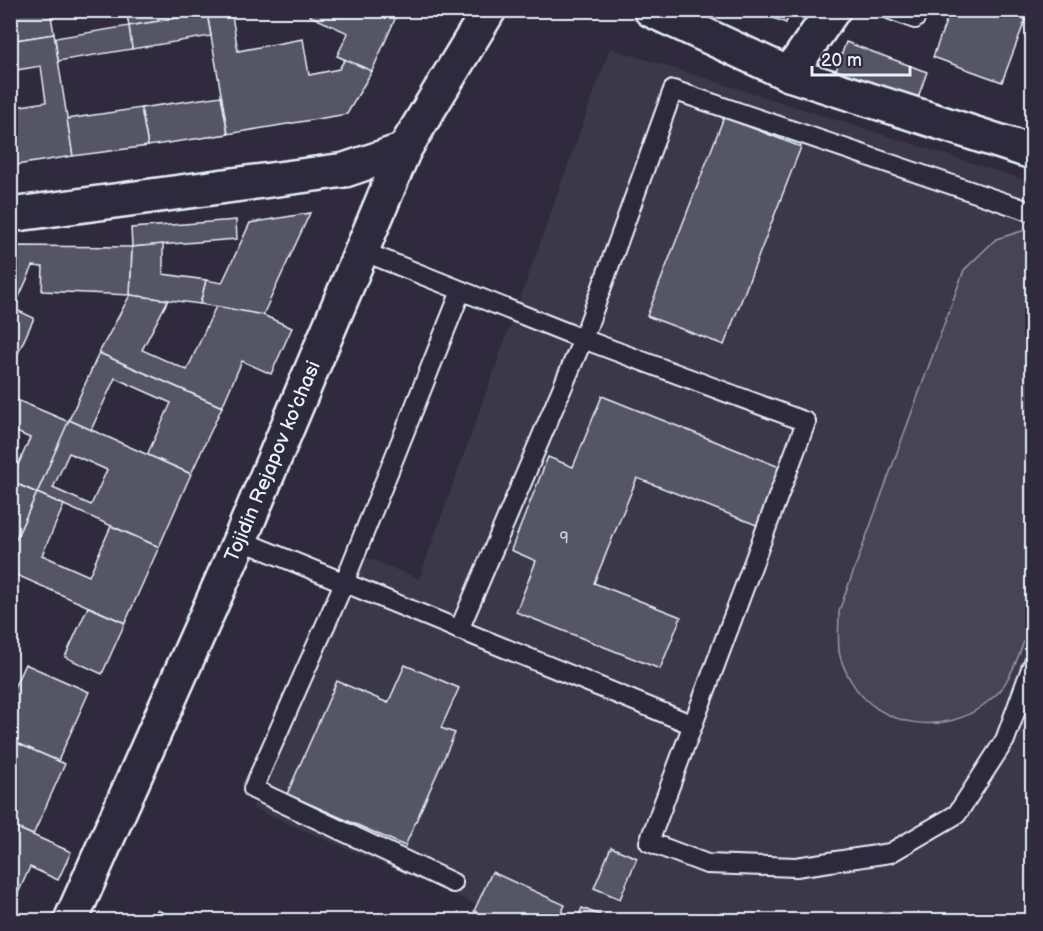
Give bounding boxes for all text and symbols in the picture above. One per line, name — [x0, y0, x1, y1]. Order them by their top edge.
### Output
scale bar — [812, 39, 910, 77]
text: 20 m — [821, 50, 862, 71]
street label: Tojidin Rejapov ko'chasi — [220, 358, 326, 566]
house number: 9 — [559, 529, 569, 548]

